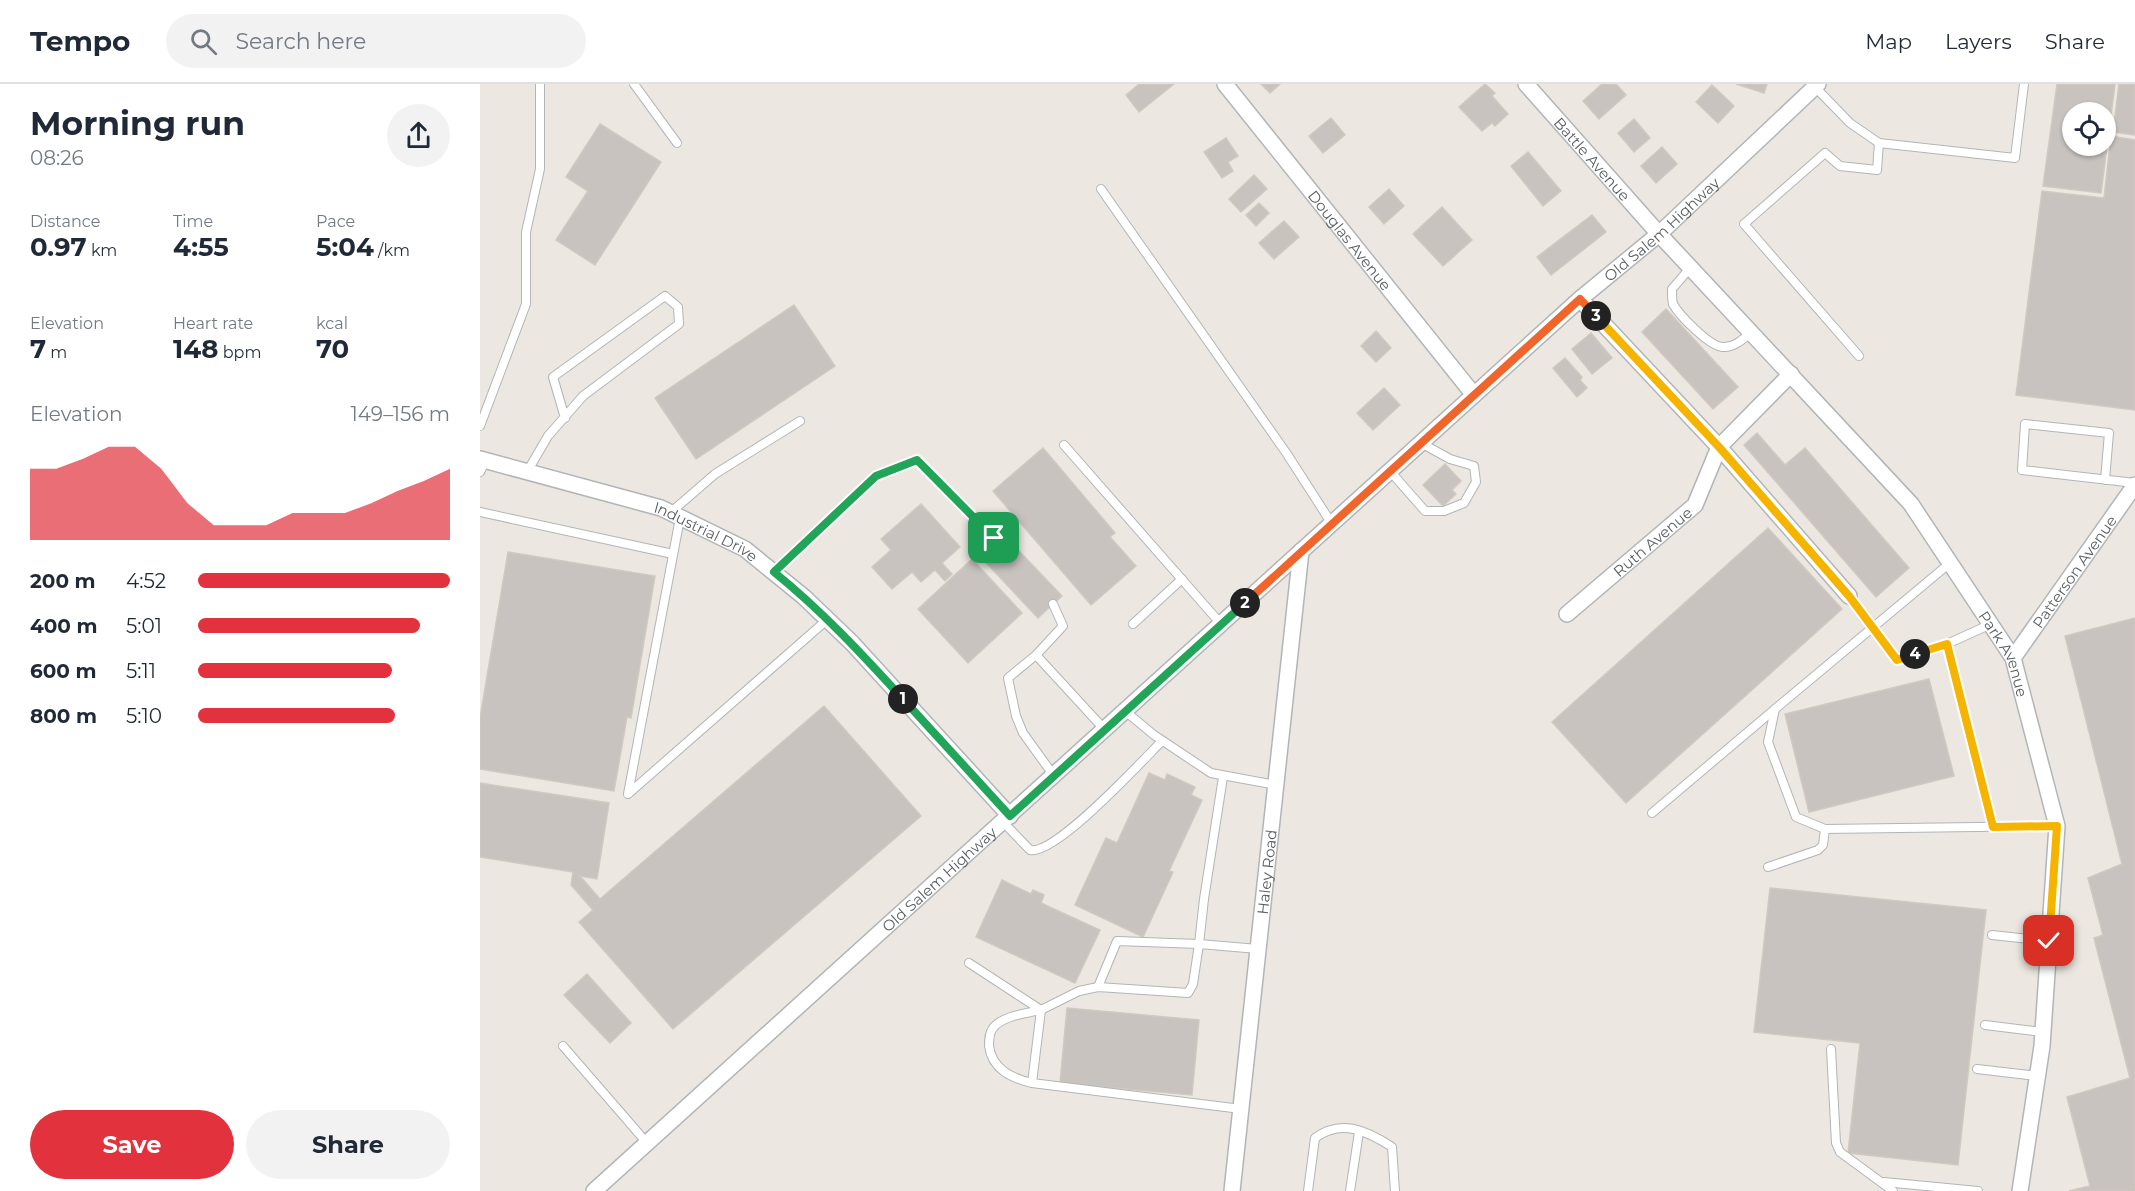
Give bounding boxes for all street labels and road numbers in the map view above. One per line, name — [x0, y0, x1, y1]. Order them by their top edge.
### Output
street label: Battle Avenue — [1550, 113, 1635, 205]
street label: Old Salem Highway — [1600, 172, 1724, 285]
street label: Douglas Avenue — [1304, 186, 1396, 294]
street label: Industrial Drive — [652, 497, 762, 565]
street label: Ruth Avenue — [1609, 502, 1696, 580]
street label: Patterson Avenue — [2028, 511, 2120, 631]
street label: Park Avenue — [1975, 607, 2032, 699]
street label: Old Salem Highway — [878, 822, 1001, 936]
street label: Haley Road — [1252, 828, 1280, 915]

